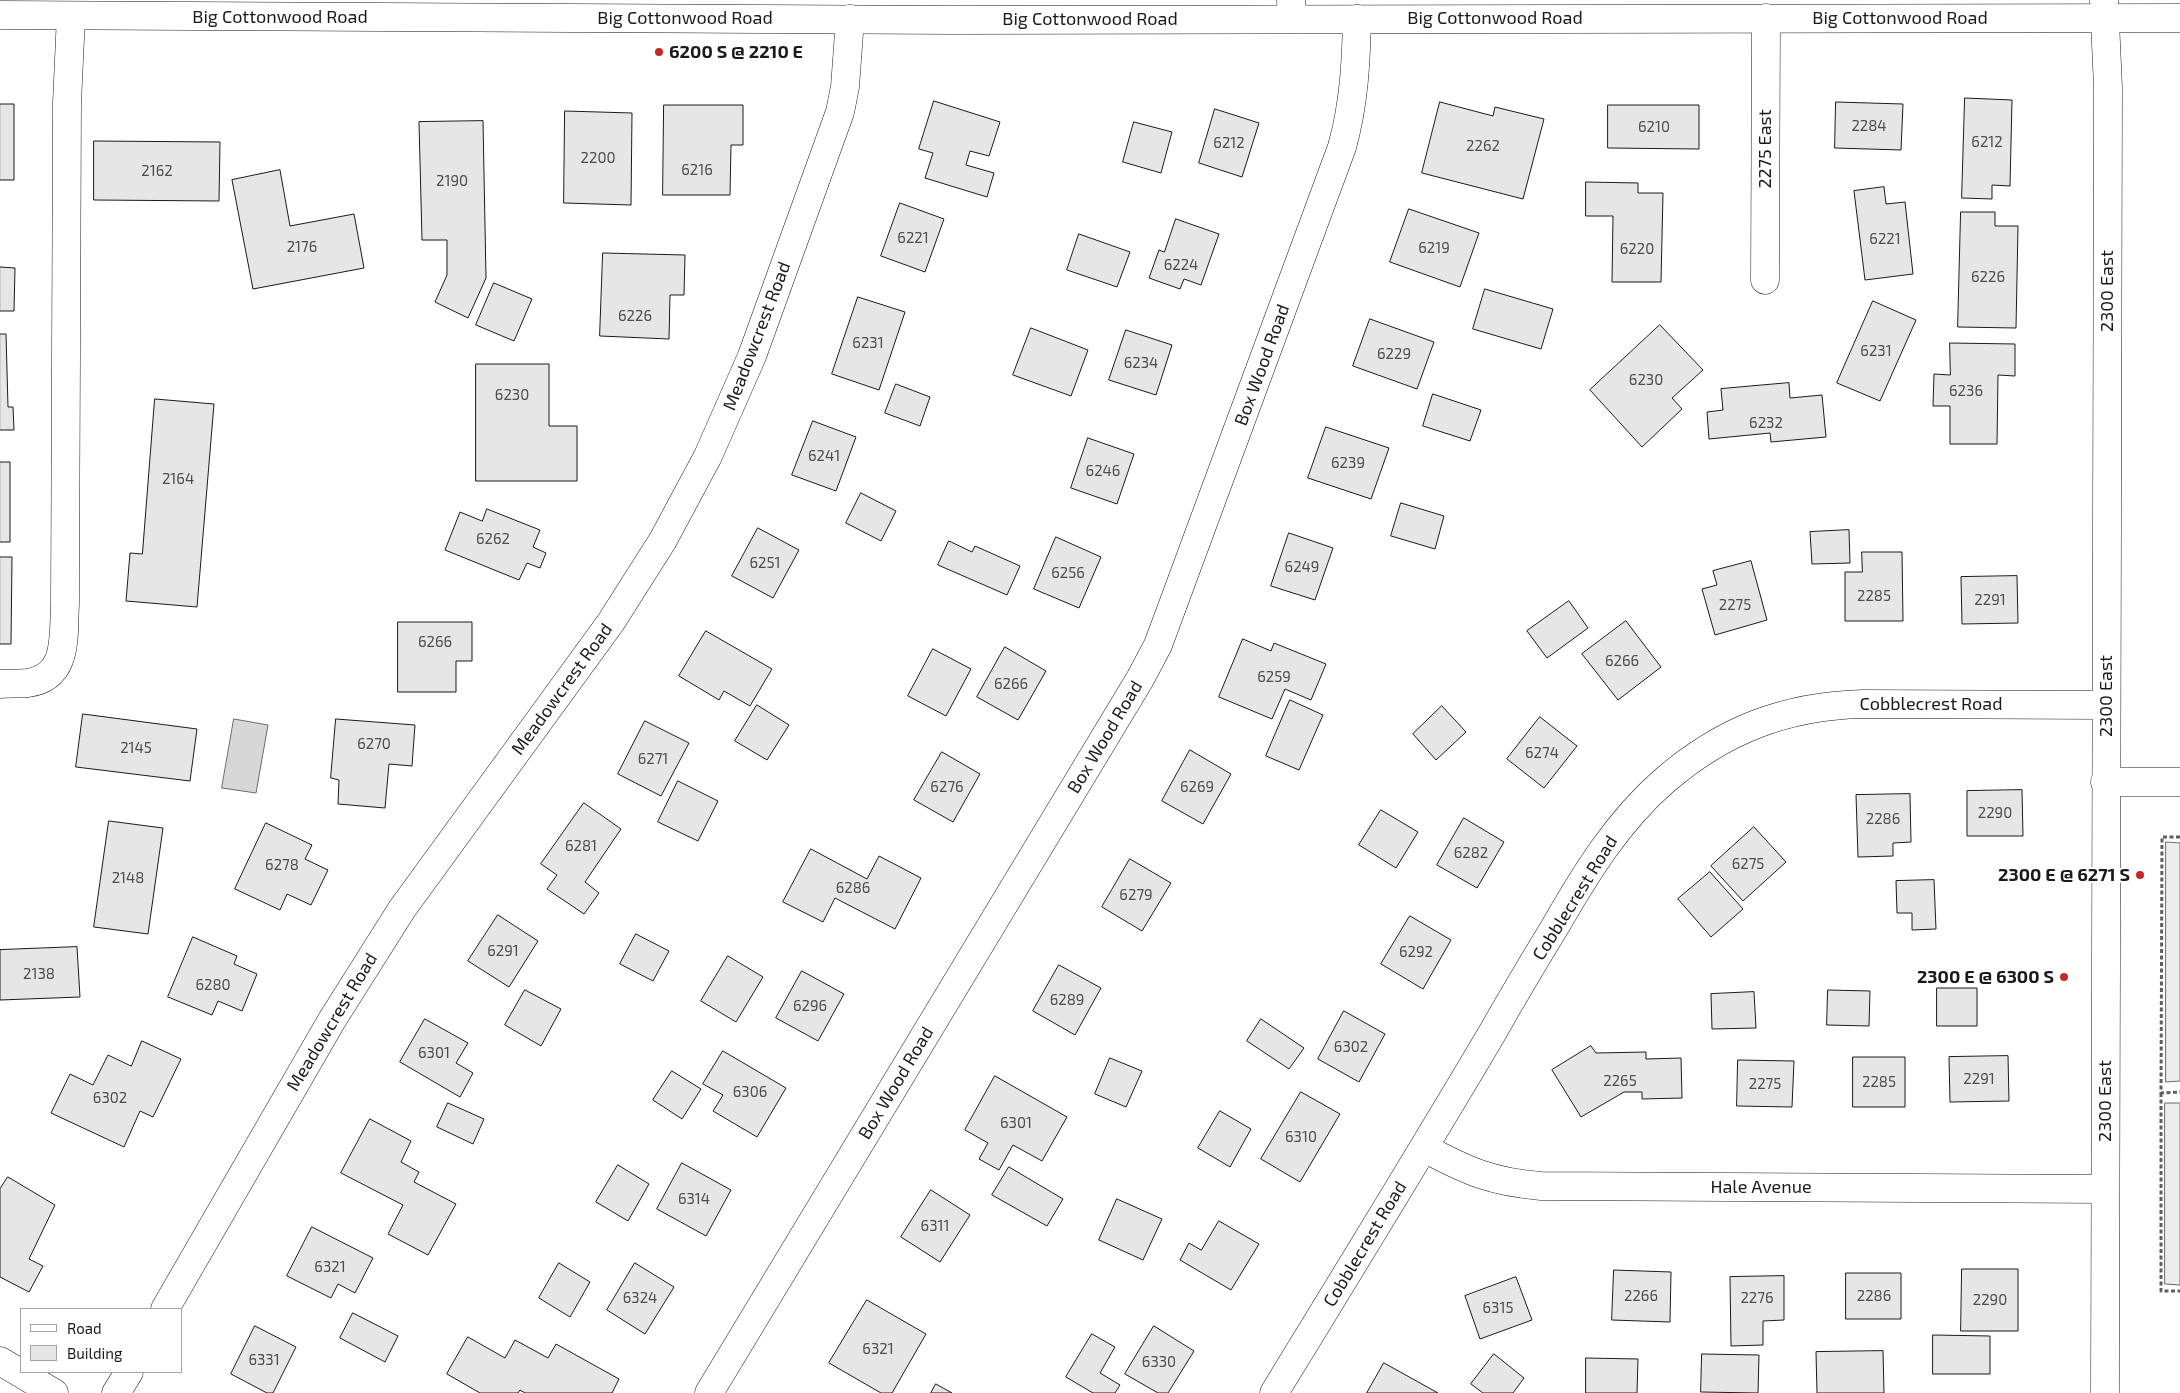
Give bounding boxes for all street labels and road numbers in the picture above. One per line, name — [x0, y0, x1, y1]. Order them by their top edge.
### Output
street label: Big Cottonwood Road — [192, 6, 368, 28]
street label: Big Cottonwood Road — [597, 7, 773, 29]
street label: Big Cottonwood Road — [1407, 7, 1583, 29]
street label: Big Cottonwood Road — [1812, 7, 1988, 29]
street label: Big Cottonwood Road — [1002, 8, 1178, 30]
street label: 2275 East — [1754, 109, 1776, 189]
street label: 2300 East — [2096, 250, 2118, 332]
street label: Meadowcrest Road — [719, 259, 795, 413]
street label: Box Wood Road — [1230, 301, 1294, 429]
street label: Meadowcrest Road — [507, 619, 617, 759]
street label: 2300 East — [2095, 655, 2117, 737]
street label: Box Wood Road — [1063, 677, 1147, 797]
street label: Cobblecrest Road — [1860, 693, 2002, 715]
street label: Cobblecrest Road — [1528, 832, 1622, 964]
street label: Meadowcrest Road — [282, 949, 382, 1095]
street label: Box Wood Road — [854, 1023, 938, 1143]
street label: 2300 East — [2094, 1060, 2116, 1142]
street label: Hale Avenue — [1710, 1176, 1812, 1198]
street label: Cobblecrest Road — [1319, 1177, 1411, 1311]

